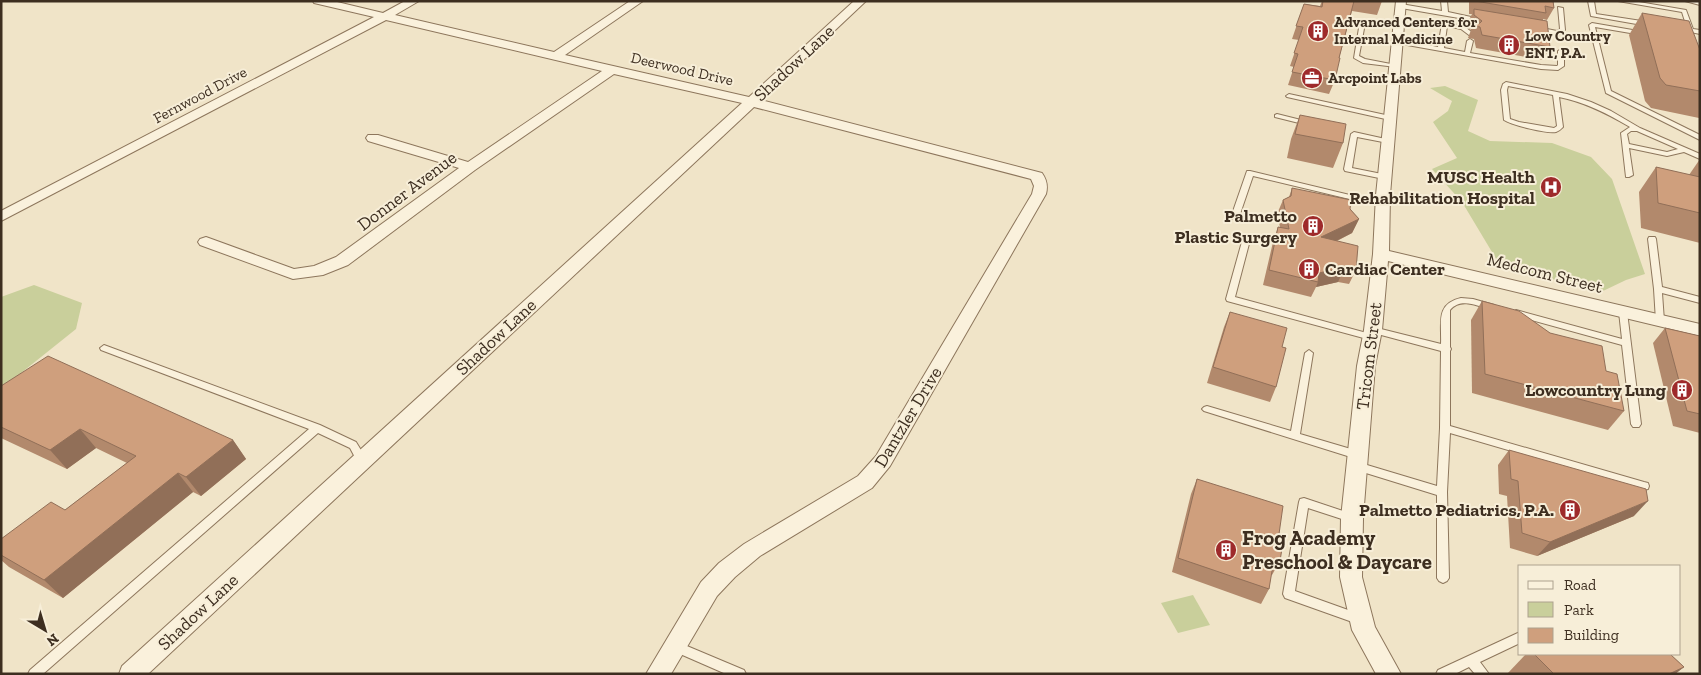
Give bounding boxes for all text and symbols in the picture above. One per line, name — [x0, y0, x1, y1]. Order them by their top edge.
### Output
place label: Advanced Centers for Internal Medicine — [1334, 13, 1478, 48]
building icon: Advanced Centers for Internal Medicine — [1306, 19, 1330, 43]
street label: Shadow Lane — [749, 20, 839, 106]
place label: Low Country ENT, P.A. — [1525, 27, 1611, 62]
building icon: Low Country ENT, P.A. — [1497, 33, 1521, 57]
street label: Deerwood Drive — [629, 48, 735, 90]
street label: Fernwood Drive — [150, 63, 250, 127]
office icon: Arcpoint Labs — [1300, 66, 1324, 90]
place label: Arcpoint Labs — [1328, 69, 1422, 87]
street label: Donner Avenue — [353, 146, 461, 236]
place label: MUSC Health Rehabilitation Hospital — [1349, 166, 1536, 209]
hospital icon: MUSC Health Rehabilitation Hospital — [1539, 175, 1563, 199]
place label: Palmetto Plastic Surgery — [1174, 205, 1298, 248]
building icon: Palmetto Plastic Surgery — [1301, 214, 1325, 238]
street label: Medcom Street — [1485, 248, 1605, 298]
building icon: Cardiac Center — [1297, 257, 1321, 281]
place label: Cardiac Center — [1325, 258, 1445, 280]
street label: Shadow Lane — [451, 294, 541, 380]
street label: Tricom Street — [1351, 301, 1387, 411]
street label: Dantzler Drive — [869, 363, 947, 471]
building icon: Lowcountry Lung — [1670, 378, 1694, 402]
place label: Lowcountry Lung — [1525, 379, 1666, 401]
building icon: Palmetto Pediatrics, P.A. — [1558, 498, 1582, 522]
place label: Palmetto Pediatrics, P.A. — [1359, 499, 1554, 521]
place label: Frog Academy Preschool & Daycare — [1242, 525, 1432, 574]
building icon: Frog Academy Preschool & Daycare — [1214, 538, 1238, 562]
legend — [1518, 565, 1681, 655]
street label: Shadow Lane — [153, 569, 243, 655]
text: Road — [1564, 576, 1597, 594]
text: Park — [1564, 601, 1594, 619]
north arrow — [20, 605, 70, 655]
text: Building — [1564, 626, 1619, 644]
text: N — [43, 630, 62, 650]

